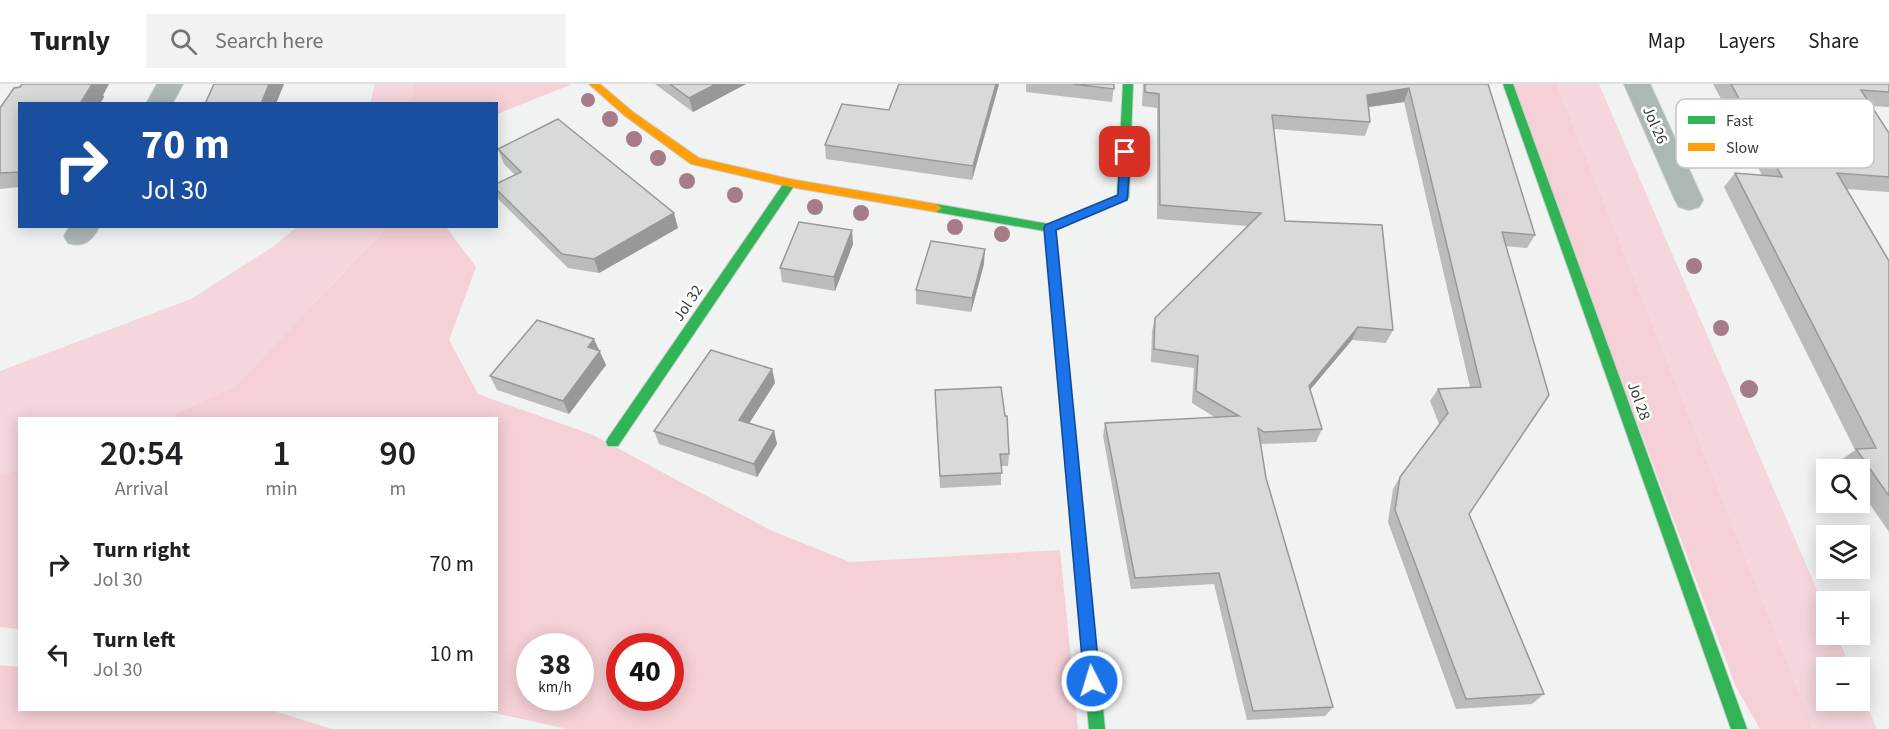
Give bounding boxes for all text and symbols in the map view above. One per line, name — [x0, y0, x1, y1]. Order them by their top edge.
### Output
search box — [146, 14, 566, 68]
text: Turnly — [30, 21, 110, 61]
icon: search — [167, 25, 200, 58]
text: Search here — [215, 25, 324, 57]
text: Map — [1648, 26, 1685, 56]
text: Layers — [1718, 26, 1775, 56]
text: Share — [1808, 26, 1859, 56]
legend — [1676, 99, 1874, 168]
street label: Jol 26 — [1637, 102, 1673, 148]
text: Fast — [1726, 110, 1754, 132]
text: 70 m — [141, 115, 230, 175]
icon: right — [42, 126, 120, 204]
pin — [1099, 126, 1150, 177]
icon: arrive — [1108, 135, 1141, 168]
text: Slow — [1726, 137, 1759, 159]
text: Jol 30 — [141, 171, 208, 210]
street label: Jol 32 — [668, 280, 708, 326]
street label: Jol 28 — [1622, 379, 1656, 423]
text: 20:54 — [100, 428, 183, 479]
text: 1 — [272, 428, 291, 479]
text: 90 — [379, 428, 416, 479]
map controls — [1816, 459, 1870, 711]
button: search — [1816, 459, 1870, 513]
text: Arrival — [115, 475, 168, 503]
text: min — [265, 475, 298, 503]
text: m — [390, 475, 406, 503]
button: layers — [1816, 525, 1870, 579]
text: Turn right — [93, 534, 190, 566]
icon: right — [42, 548, 75, 581]
text: 70 m — [429, 548, 474, 580]
text: Jol 30 — [93, 566, 142, 594]
button: + — [1816, 591, 1870, 645]
text: Turn left — [93, 624, 175, 656]
speed limit sign: 40 — [606, 633, 684, 711]
icon: left — [42, 638, 75, 671]
text: 10 m — [429, 638, 474, 670]
text: 38 — [539, 643, 571, 686]
position arrow — [1060, 649, 1124, 713]
text: Jol 30 — [93, 656, 142, 684]
button: − — [1816, 657, 1870, 711]
text: km/h — [538, 677, 572, 698]

